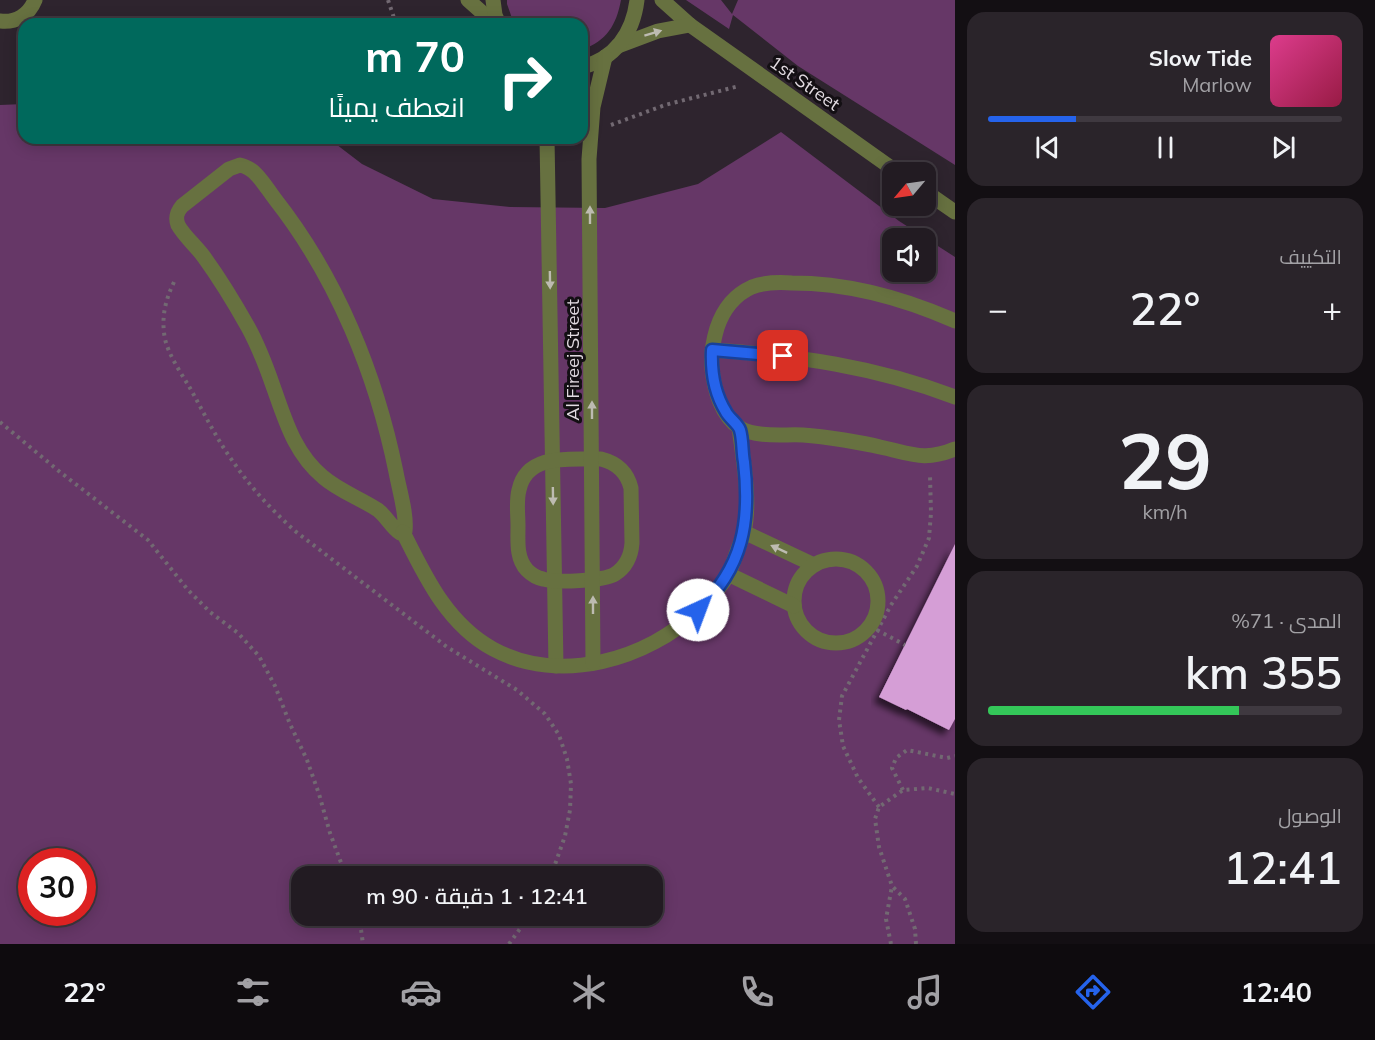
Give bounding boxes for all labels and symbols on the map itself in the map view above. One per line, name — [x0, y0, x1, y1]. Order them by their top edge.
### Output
one-way arrow — [644, 28, 662, 37]
street label: 1st Street — [765, 51, 845, 115]
north arrow — [882, 162, 936, 216]
one-way arrow — [585, 205, 595, 224]
one-way arrow — [545, 271, 555, 290]
street label: Al Fireej Street — [561, 299, 584, 421]
pin — [757, 330, 808, 381]
one-way arrow — [587, 400, 596, 419]
one-way arrow — [549, 487, 558, 506]
one-way arrow — [771, 544, 788, 553]
position arrow — [666, 578, 730, 642]
one-way arrow — [588, 595, 598, 614]
speed limit sign: 30 — [18, 848, 96, 926]

